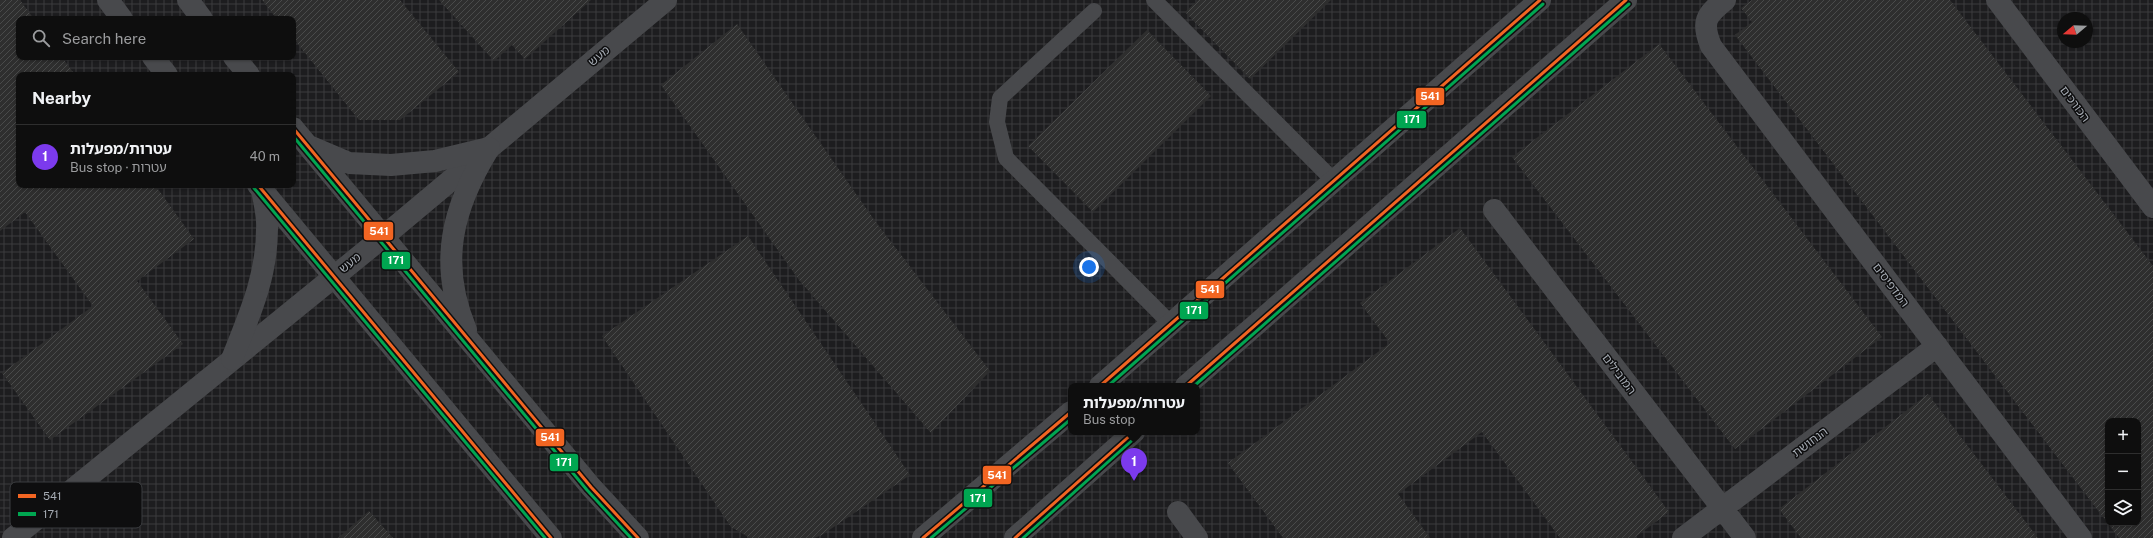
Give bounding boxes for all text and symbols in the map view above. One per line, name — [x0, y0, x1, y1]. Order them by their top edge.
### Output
north arrow — [2057, 12, 2093, 48]
search box — [16, 16, 296, 60]
icon: search — [30, 27, 52, 49]
text: Search here — [62, 30, 146, 47]
street label: מעש — [585, 43, 613, 69]
street label: הכורכים — [2057, 83, 2093, 125]
line badge: 541 — [1415, 87, 1445, 106]
text: Nearby — [32, 88, 91, 108]
text: 541 — [1420, 90, 1440, 102]
line badge: 171 — [1396, 110, 1427, 129]
text: 171 — [1404, 113, 1420, 125]
text: עטרות/מפעלות — [70, 140, 172, 157]
text: 1 — [42, 149, 48, 164]
text: 40 m — [249, 149, 280, 164]
text: Bus stop · עטרות — [70, 160, 167, 175]
line badge: 541 — [363, 221, 394, 241]
text: 541 — [369, 225, 389, 237]
street label: מעש — [336, 250, 364, 276]
line badge: 171 — [381, 251, 411, 270]
text: 171 — [388, 254, 404, 266]
your location — [1079, 257, 1099, 277]
street label: המדפיסים — [1870, 260, 1912, 310]
line badge: 541 — [1195, 280, 1225, 299]
text: 541 — [1200, 283, 1220, 295]
line badge: 171 — [1179, 301, 1209, 320]
text: 171 — [1186, 304, 1202, 316]
street label: המובילים — [1599, 351, 1639, 397]
popup — [1068, 383, 1200, 435]
text: עטרות/מפעלות — [1083, 394, 1185, 411]
text: Bus stop — [1083, 412, 1135, 427]
map controls — [2105, 418, 2141, 526]
button: + — [2105, 418, 2141, 454]
street label: הנחושת — [1790, 424, 1830, 460]
line badge: 541 — [535, 428, 565, 447]
text: 541 — [540, 431, 560, 443]
pin: 1 — [1121, 448, 1147, 481]
line badge: 171 — [549, 453, 579, 472]
button: − — [2105, 454, 2141, 490]
text: 171 — [556, 456, 572, 468]
line badge: 541 — [982, 465, 1012, 485]
text: 541 — [987, 469, 1007, 481]
legend — [10, 482, 142, 528]
line badge: 171 — [963, 488, 993, 508]
text: 541 — [43, 490, 61, 502]
button: layers — [2105, 490, 2141, 526]
text: 171 — [970, 492, 986, 504]
text: 171 — [43, 508, 59, 520]

